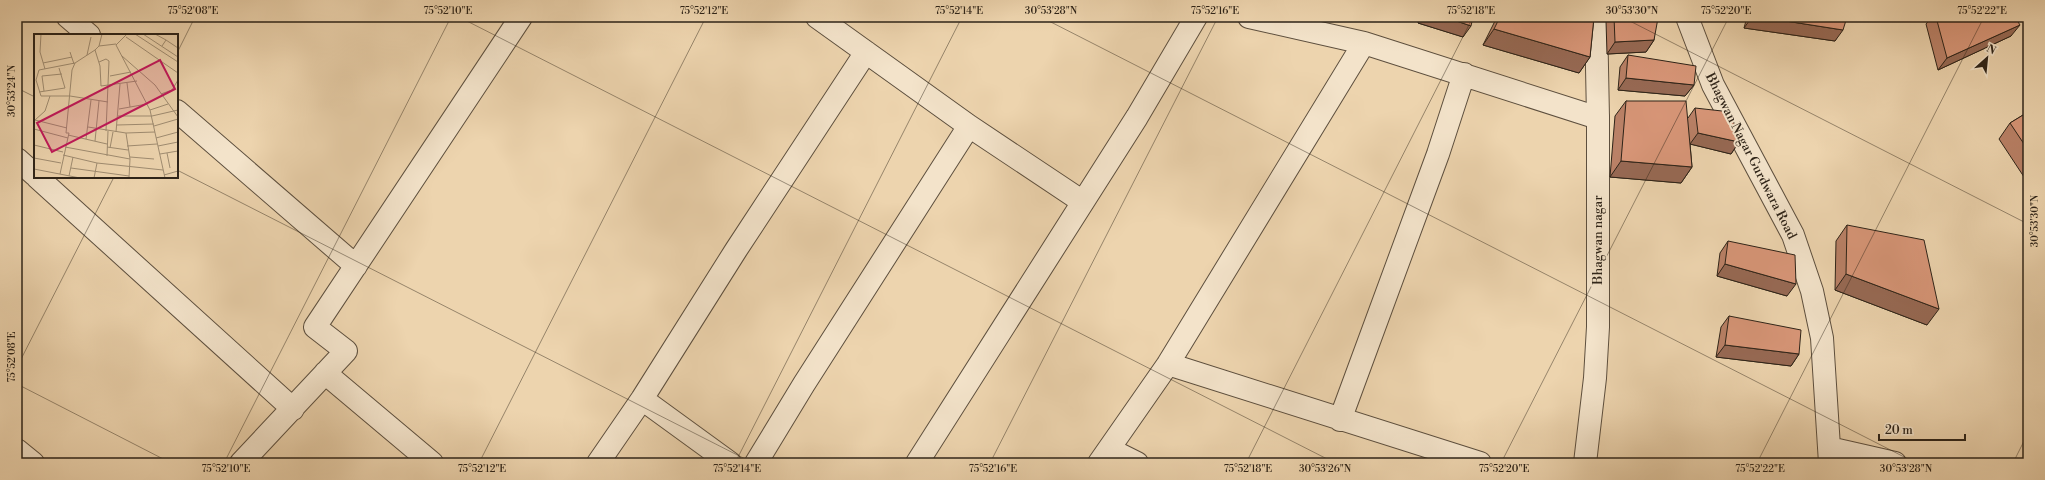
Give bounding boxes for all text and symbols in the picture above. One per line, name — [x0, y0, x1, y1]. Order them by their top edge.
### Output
text: 75°52'08"E — [167, 5, 219, 17]
text: 75°52'10"E — [424, 5, 473, 17]
text: 75°52'12"E — [680, 5, 728, 17]
text: 75°52'14"E — [935, 5, 983, 17]
text: 30°53'28"N — [1025, 5, 1078, 17]
text: 75°52'16"E — [1191, 5, 1239, 17]
text: 75°52'18"E — [1447, 5, 1495, 17]
text: 30°53'30"N — [1606, 5, 1659, 17]
text: 75°52'20"E — [1701, 5, 1751, 17]
text: 75°52'22"E — [1957, 5, 2007, 17]
inset map — [34, 34, 178, 178]
north arrow — [1967, 38, 2007, 78]
text: N — [1984, 42, 1998, 58]
text: 30°53'24"N — [6, 64, 18, 117]
street label: Bhagwan Nagar Gurdwara Road — [1702, 69, 1800, 242]
text: 30°53'30"N — [2029, 194, 2041, 247]
street label: Bhagwan nagar — [1590, 195, 1606, 286]
text: 75°52'08"E — [6, 331, 18, 383]
scale bar — [1879, 416, 1965, 442]
text: 20 m — [1885, 423, 1913, 438]
text: 75°52'10"E — [202, 463, 251, 475]
text: 75°52'12"E — [458, 463, 506, 475]
text: 75°52'14"E — [713, 463, 761, 475]
text: 75°52'16"E — [969, 463, 1017, 475]
text: 75°52'18"E — [1224, 463, 1272, 475]
text: 30°53'26"N — [1299, 463, 1352, 475]
text: 75°52'20"E — [1479, 463, 1529, 475]
text: 75°52'22"E — [1735, 463, 1785, 475]
text: 30°53'28"N — [1880, 463, 1933, 475]

